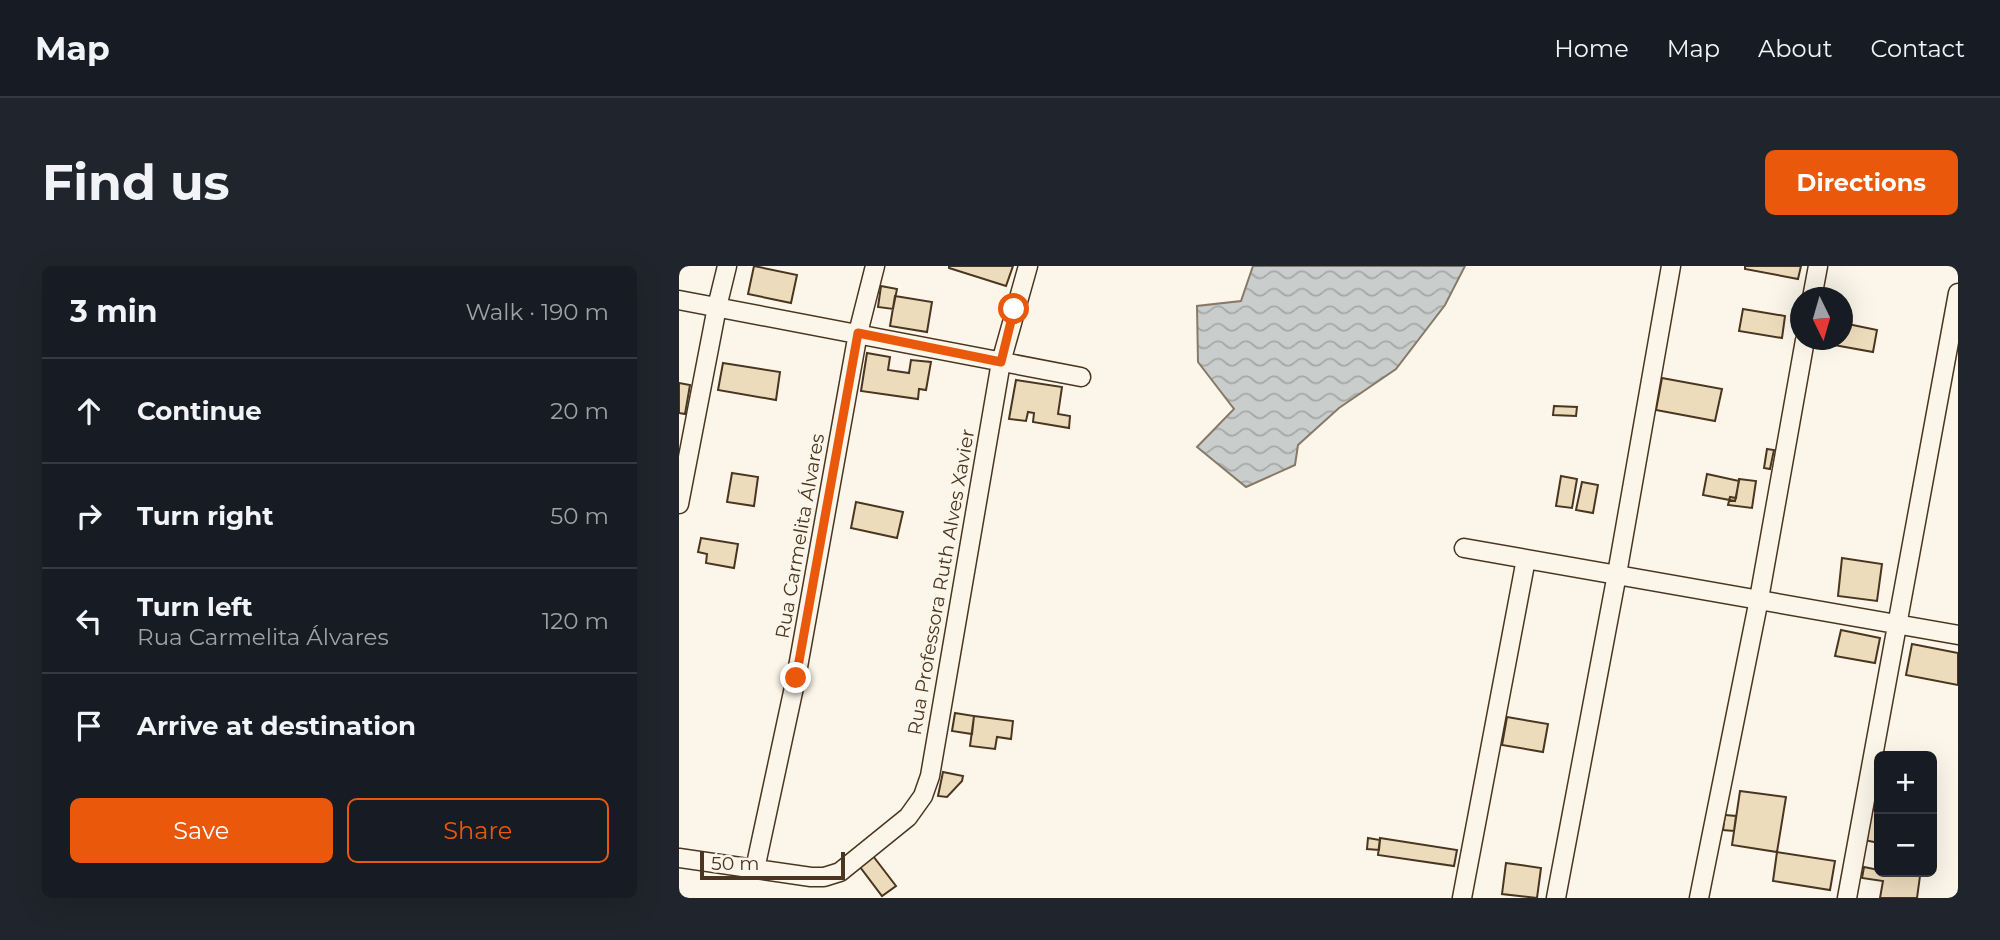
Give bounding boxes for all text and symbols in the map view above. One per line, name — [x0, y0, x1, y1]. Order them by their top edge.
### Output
text: Map — [35, 28, 110, 68]
text: Home — [1554, 34, 1629, 63]
text: Map — [1667, 34, 1720, 63]
text: About — [1758, 34, 1832, 63]
text: Contact — [1870, 34, 1965, 63]
button: Directions — [1765, 150, 1958, 215]
text: Find us — [42, 153, 230, 212]
north arrow — [1790, 287, 1853, 350]
text: 3 min — [70, 293, 157, 330]
route start — [998, 293, 1029, 324]
text: Walk · 190 m — [465, 298, 609, 326]
icon: ahead — [70, 392, 108, 430]
text: Continue — [137, 395, 262, 427]
text: 20 m — [550, 397, 609, 425]
street label: Rua Professora Ruth Alves Xavier — [903, 427, 979, 737]
street label: Rua Carmelita Álvares — [771, 432, 829, 640]
icon: right — [70, 497, 108, 535]
text: Turn right — [137, 500, 273, 532]
text: 50 m — [550, 502, 609, 530]
text: Turn left — [137, 591, 253, 623]
icon: left — [70, 602, 108, 640]
text: 120 m — [542, 607, 609, 635]
text: Rua Carmelita Álvares — [137, 623, 389, 651]
route end — [780, 662, 811, 693]
icon: arrive — [70, 707, 108, 745]
text: Arrive at destination — [137, 710, 416, 742]
map controls — [1874, 751, 1937, 877]
button: + — [1874, 751, 1937, 814]
button: Save — [70, 798, 333, 863]
button: Share — [347, 798, 609, 863]
button: − — [1874, 814, 1937, 877]
scale bar — [700, 849, 845, 881]
text: 50 m — [711, 852, 759, 875]

